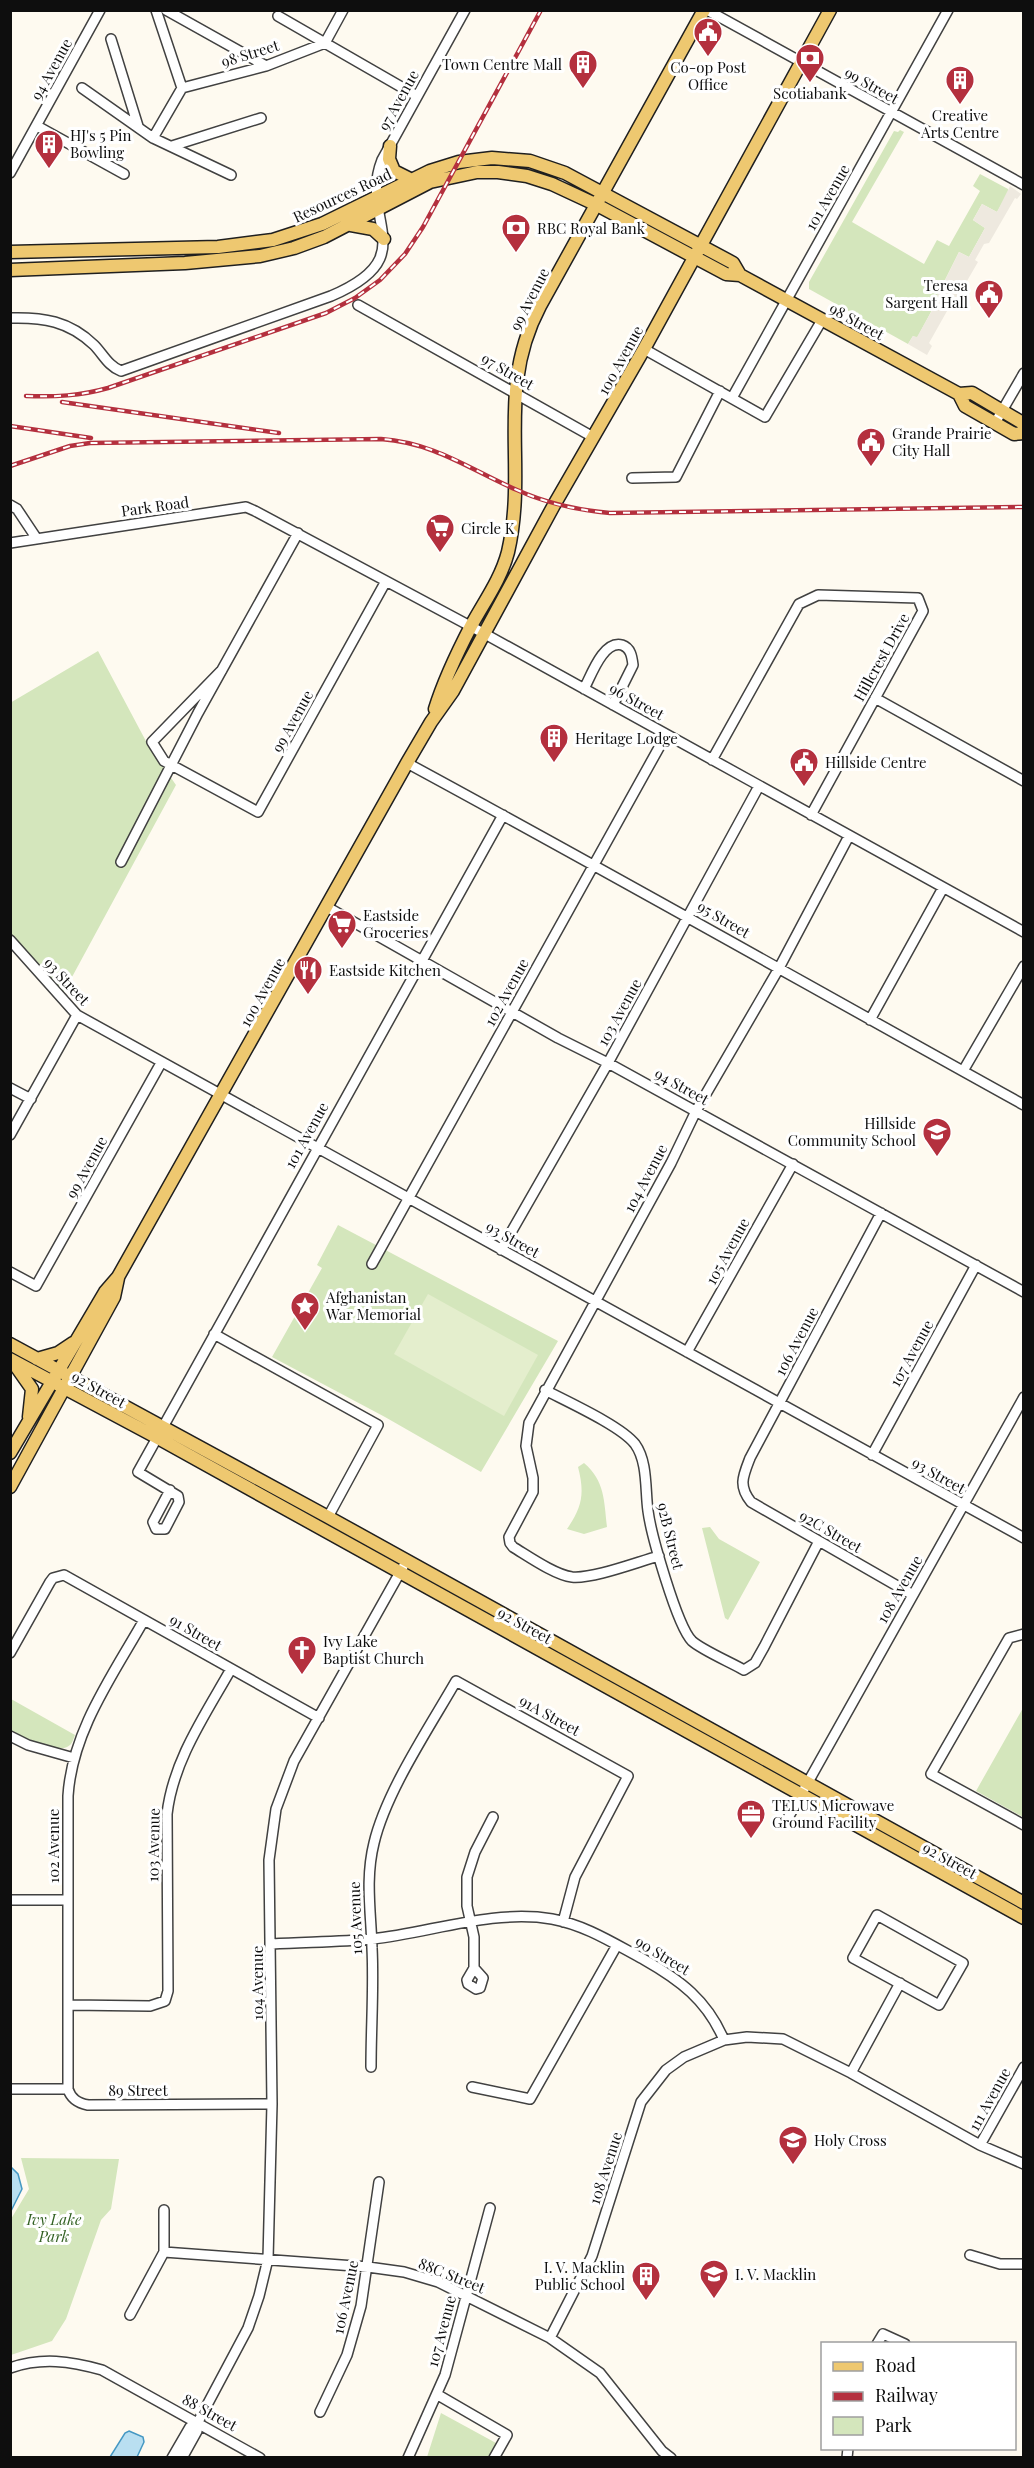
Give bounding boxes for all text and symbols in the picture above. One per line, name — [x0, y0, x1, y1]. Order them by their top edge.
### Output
public building icon: Co-op Post Office — [692, 16, 724, 58]
street label: 94 Avenue — [26, 35, 76, 103]
street label: 98 Street — [219, 35, 282, 71]
bank icon: Scotiabank — [794, 42, 826, 84]
building icon: Town Centre Mall — [567, 48, 599, 90]
place label: Town Centre Mall — [442, 54, 562, 74]
place label: Co-op Post Office — [670, 57, 746, 94]
street label: 99 Street — [841, 62, 903, 108]
building icon: Creative Arts Centre — [944, 64, 976, 106]
street label: 97 Avenue — [373, 66, 423, 134]
place label: Scotiabank — [773, 83, 848, 103]
place label: Creative Arts Centre — [920, 105, 999, 142]
place label: HJ's 5 Pin Bowling — [70, 125, 131, 162]
building icon: HJ's 5 Pin Bowling — [33, 128, 65, 170]
street label: 101 Avenue — [800, 160, 854, 234]
street label: Resources Road — [289, 163, 395, 227]
bank icon: RBC Royal Bank — [500, 212, 532, 254]
place label: RBC Royal Bank — [537, 218, 646, 238]
street label: 99 Avenue — [505, 264, 553, 334]
place label: Teresa Sargent Hall — [885, 275, 969, 312]
public building icon: Teresa Sargent Hall — [973, 278, 1005, 320]
street label: 98 Street — [826, 298, 888, 344]
street label: 100 Avenue — [593, 322, 647, 398]
street label: 97 Street — [478, 348, 539, 394]
place label: Grande Prairie City Hall — [892, 423, 992, 460]
public building icon: Grande Prairie City Hall — [855, 426, 887, 468]
street label: Park Road — [120, 491, 191, 521]
supermarket icon: Circle K — [424, 512, 456, 554]
place label: Circle K — [461, 518, 515, 538]
street label: Hillcrest Drive — [849, 609, 913, 705]
street label: 96 Street — [606, 678, 668, 724]
street label: 99 Avenue — [267, 686, 317, 756]
building icon: Heritage Lodge — [538, 722, 570, 764]
place label: Heritage Lodge — [575, 728, 678, 748]
public building icon: Hillside Centre — [788, 746, 820, 788]
place label: Hillside Centre — [825, 752, 927, 772]
street label: 95 Street — [694, 896, 755, 942]
place label: Eastside Groceries — [363, 905, 428, 942]
supermarket icon: Eastside Groceries — [326, 908, 358, 950]
street label: 93 Street — [40, 953, 95, 1010]
street label: 100 Avenue — [235, 954, 289, 1030]
restaurant icon: Eastside Kitchen — [292, 954, 324, 996]
street label: 102 Avenue — [479, 955, 533, 1029]
place label: Eastside Kitchen — [329, 960, 441, 980]
street label: 103 Avenue — [592, 975, 646, 1049]
street label: 94 Street — [651, 1063, 713, 1109]
street label: 101 Avenue — [280, 1098, 332, 1172]
place label: Hillside Community School — [788, 1113, 916, 1150]
school or university icon: Hillside Community School — [921, 1116, 953, 1158]
street label: 99 Avenue — [61, 1132, 111, 1202]
street label: 104 Avenue — [619, 1140, 671, 1216]
street label: 105 Avenue — [700, 1214, 754, 1288]
street label: 93 Street — [483, 1216, 544, 1262]
place label: Afghanistan War Memorial — [325, 1287, 421, 1324]
place icon: Afghanistan War Memorial — [289, 1290, 321, 1332]
street label: 106 Avenue — [770, 1303, 822, 1379]
street label: 107 Avenue — [885, 1316, 937, 1390]
street label: 92 Street — [68, 1366, 130, 1412]
street label: 93 Street — [909, 1452, 970, 1498]
street label: 92B Street — [653, 1500, 689, 1572]
street label: 92C Street — [796, 1505, 867, 1557]
street label: 108 Avenue — [872, 1551, 926, 1627]
street label: 92 Street — [494, 1602, 556, 1648]
street label: 91 Street — [166, 1609, 226, 1655]
place label: Ivy Lake Baptist Church — [323, 1631, 424, 1668]
church icon: Ivy Lake Baptist Church — [286, 1634, 318, 1676]
street label: 91A Street — [516, 1690, 585, 1740]
place label: TELUS Microwave Ground Facility — [772, 1795, 894, 1832]
office icon: TELUS Microwave Ground Facility — [735, 1798, 767, 1840]
street label: 103 Avenue — [142, 1808, 164, 1882]
street label: 102 Avenue — [43, 1809, 63, 1883]
street label: 92 Street — [919, 1837, 981, 1883]
street label: 105 Avenue — [344, 1881, 366, 1955]
street label: 90 Street — [632, 1931, 695, 1980]
street label: 104 Avenue — [247, 1946, 267, 2020]
street label: 111 Avenue — [963, 2064, 1015, 2134]
street label: 89 Street — [108, 2080, 168, 2100]
school or university icon: Holy Cross — [777, 2124, 809, 2166]
street label: 108 Avenue — [584, 2129, 626, 2207]
place label: Holy Cross — [814, 2130, 887, 2150]
park label: Ivy Lake Park — [26, 2209, 82, 2246]
street label: 88C Street — [416, 2253, 489, 2298]
place label: I. V. Macklin Public School — [535, 2257, 625, 2294]
street label: 106 Avenue — [327, 2258, 363, 2336]
school or university icon: I. V. Macklin — [698, 2258, 730, 2300]
building icon: I. V. Macklin Public School — [630, 2260, 662, 2302]
place label: I. V. Macklin — [735, 2264, 816, 2284]
street label: 107 Avenue — [422, 2293, 460, 2369]
legend — [821, 2342, 1016, 2450]
text: Road — [875, 2353, 916, 2377]
text: Railway — [875, 2383, 938, 2407]
street label: 88 Street — [179, 2389, 242, 2436]
text: Park — [875, 2413, 912, 2437]

